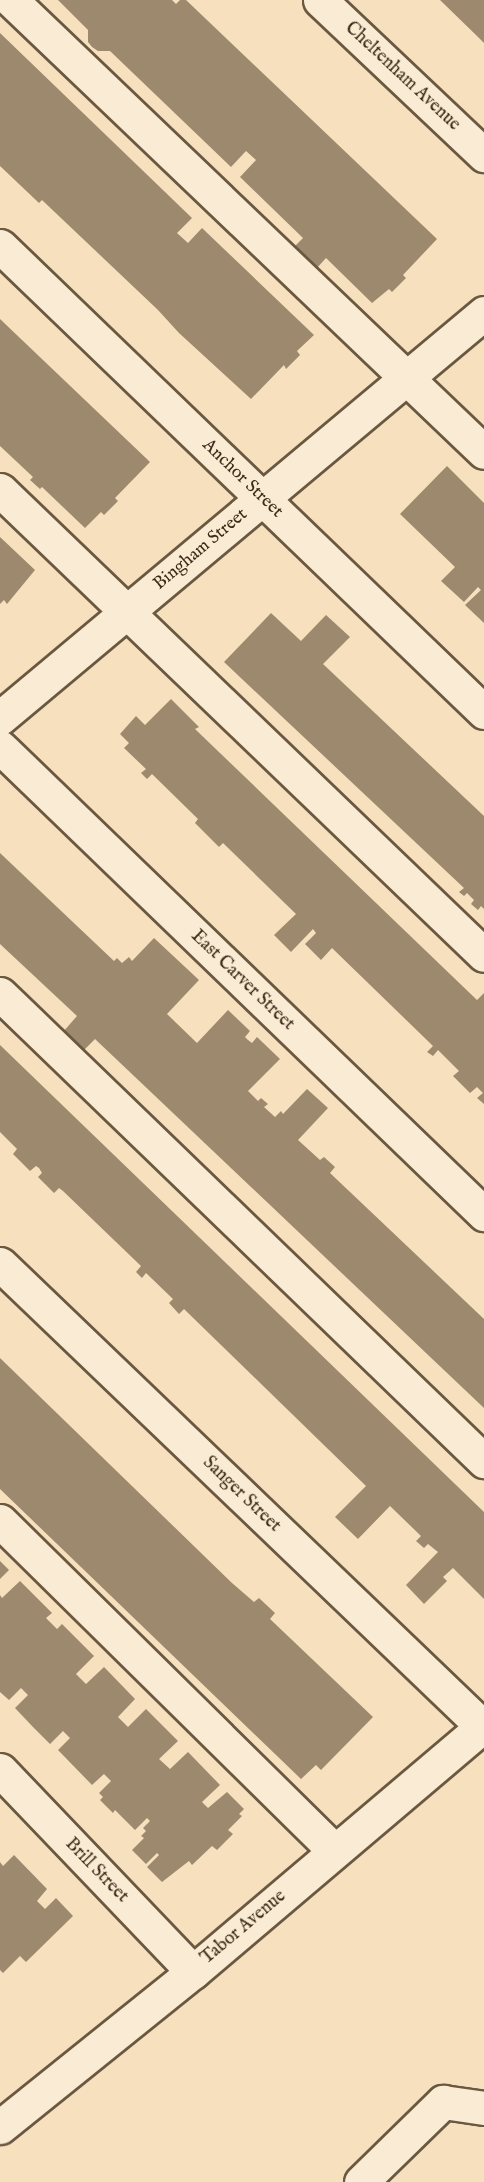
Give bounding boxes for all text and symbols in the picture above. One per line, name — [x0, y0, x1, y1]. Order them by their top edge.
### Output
street label: Cheltenham Avenue — [340, 18, 464, 136]
street label: Anchor Street — [197, 435, 287, 523]
street label: Bingham Street — [150, 504, 252, 596]
street label: East Carver Street — [186, 926, 298, 1036]
street label: Sanger Street — [198, 1453, 284, 1537]
street label: Brill Street — [60, 1834, 132, 1908]
street label: Tabor Avenue — [197, 1886, 291, 1970]

